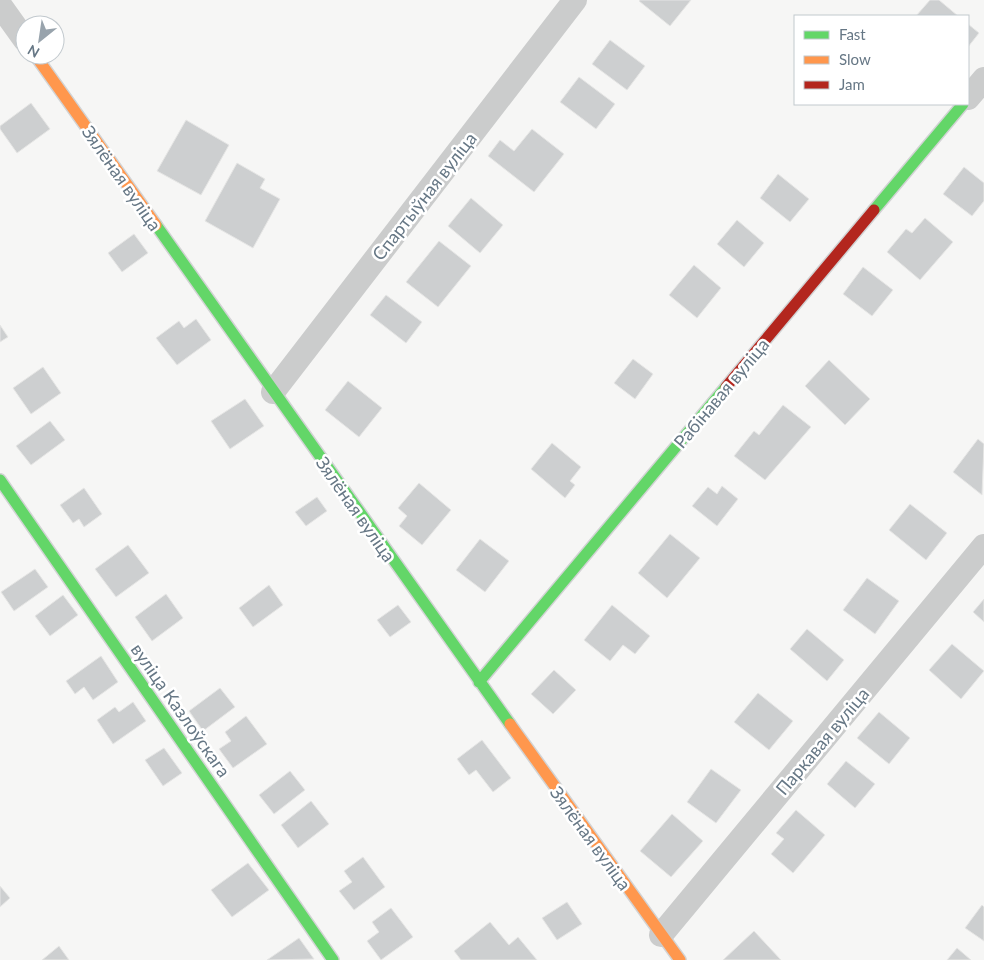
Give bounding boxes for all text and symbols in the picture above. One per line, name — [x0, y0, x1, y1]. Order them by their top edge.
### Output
north arrow — [15, 15, 65, 65]
legend — [794, 15, 969, 105]
text: Fast — [839, 25, 866, 43]
text: N — [24, 42, 42, 62]
text: Slow — [839, 50, 871, 68]
text: Jam — [839, 75, 865, 93]
street label: Зялёная вуліца — [78, 121, 166, 235]
street label: Спартыўная вуліца — [367, 128, 481, 264]
street label: Рабінавая вуліца — [669, 334, 773, 452]
street label: Зялёная вуліца — [312, 452, 400, 566]
street label: вуліца Казлоўскага — [127, 639, 235, 781]
street label: Паркавая вуліца — [771, 683, 873, 799]
street label: Зялёная вуліца — [546, 782, 636, 894]

